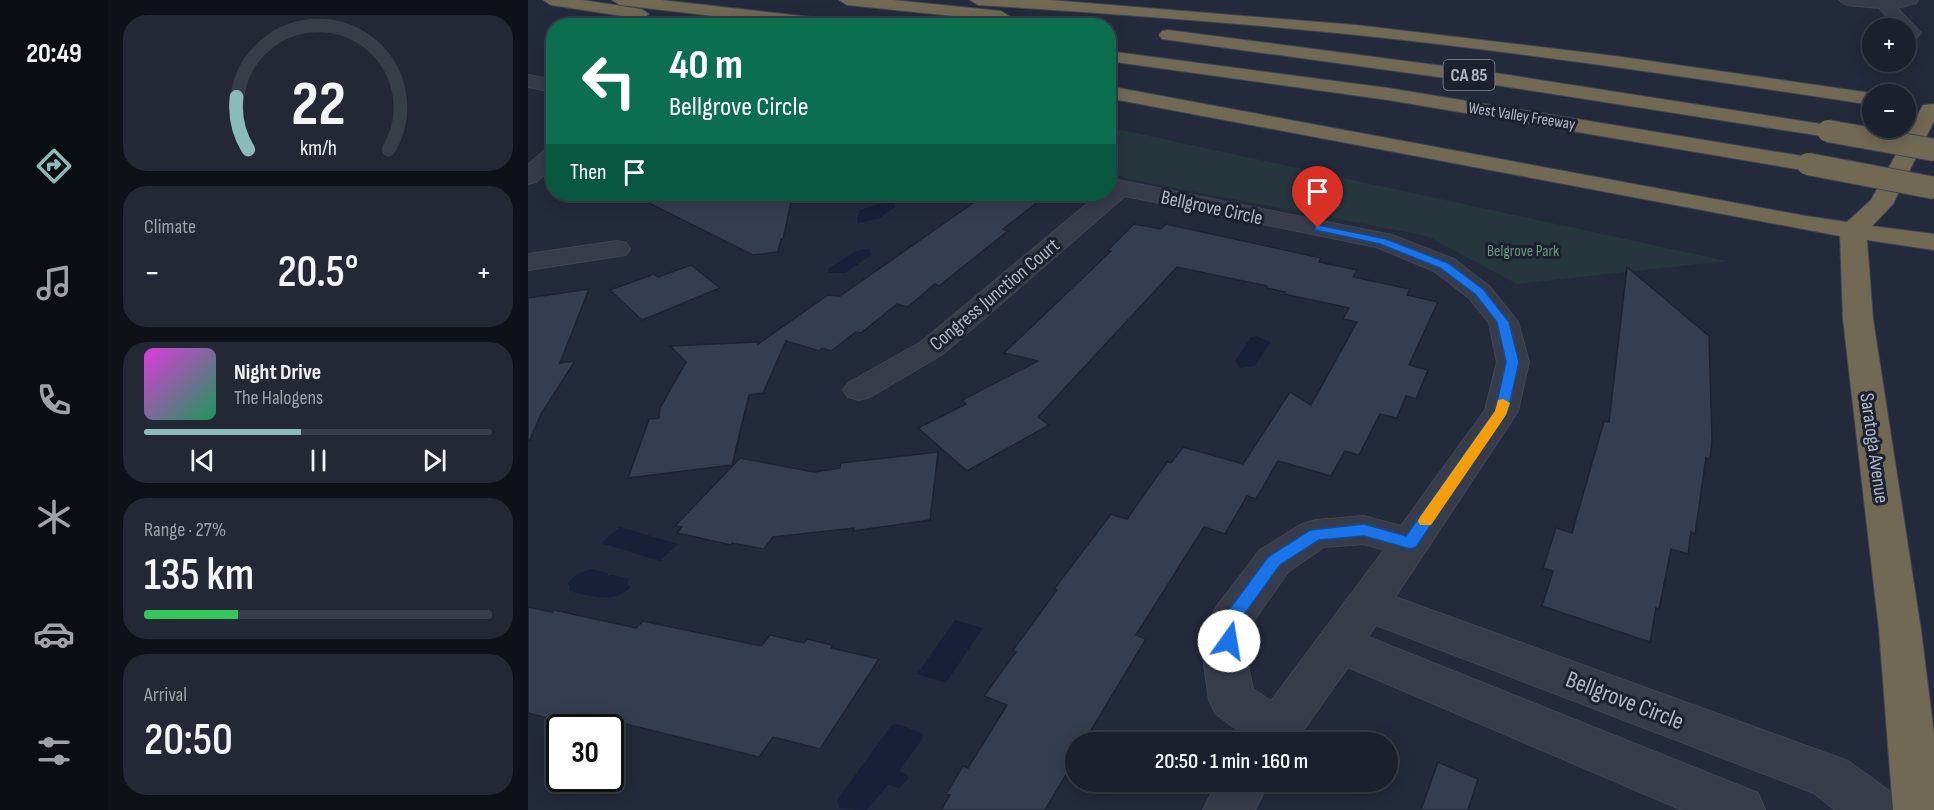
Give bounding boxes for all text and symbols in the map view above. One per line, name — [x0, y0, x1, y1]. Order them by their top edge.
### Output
map controls — [1862, 18, 1916, 138]
button: + — [1862, 18, 1916, 72]
text: 20:49 — [26, 38, 82, 70]
text: 40 m — [669, 40, 743, 91]
icon: left — [570, 42, 648, 120]
road number: CA 85 — [1444, 60, 1494, 90]
text: 22 — [291, 68, 345, 143]
button: − — [1862, 84, 1916, 138]
text: Bellgrove Circle — [669, 91, 808, 123]
street label: West Valley Freeway — [1467, 99, 1576, 134]
text: km/h — [299, 136, 337, 161]
icon: directions — [33, 145, 75, 187]
icon: arrive — [618, 156, 651, 189]
text: Then — [570, 159, 606, 186]
pin — [1292, 166, 1343, 228]
icon: arrive — [1301, 175, 1334, 208]
street label: Bellgrove Circle — [1159, 185, 1265, 230]
text: Climate — [144, 215, 196, 239]
street label: Congress Junction Court — [925, 233, 1064, 356]
park label: Belgrove Park — [1487, 242, 1559, 261]
text: 20.5° — [277, 245, 359, 300]
text: − — [144, 253, 160, 293]
text: + — [476, 253, 492, 293]
icon: music — [33, 262, 75, 304]
text: Night Drive — [234, 359, 321, 386]
icon: phone — [33, 379, 75, 421]
text: The Halogens — [234, 386, 323, 410]
street label: Saratoga Avenue — [1854, 391, 1894, 505]
icon: previous — [186, 444, 219, 477]
icon: pause — [302, 444, 335, 477]
icon: next — [418, 444, 451, 477]
icon: climate — [33, 496, 75, 538]
text: Range · 27% — [144, 518, 226, 542]
text: 135 km — [144, 548, 254, 603]
position arrow — [1197, 609, 1261, 673]
icon: car — [33, 613, 75, 655]
street label: Bellgrove Circle — [1562, 665, 1688, 736]
text: Arrival — [144, 683, 187, 707]
text: 20:50 — [144, 713, 233, 768]
speed limit sign: 30 — [546, 714, 624, 792]
icon: filters — [33, 730, 75, 772]
text: 20:50 · 1 min · 160 m — [1155, 748, 1308, 775]

